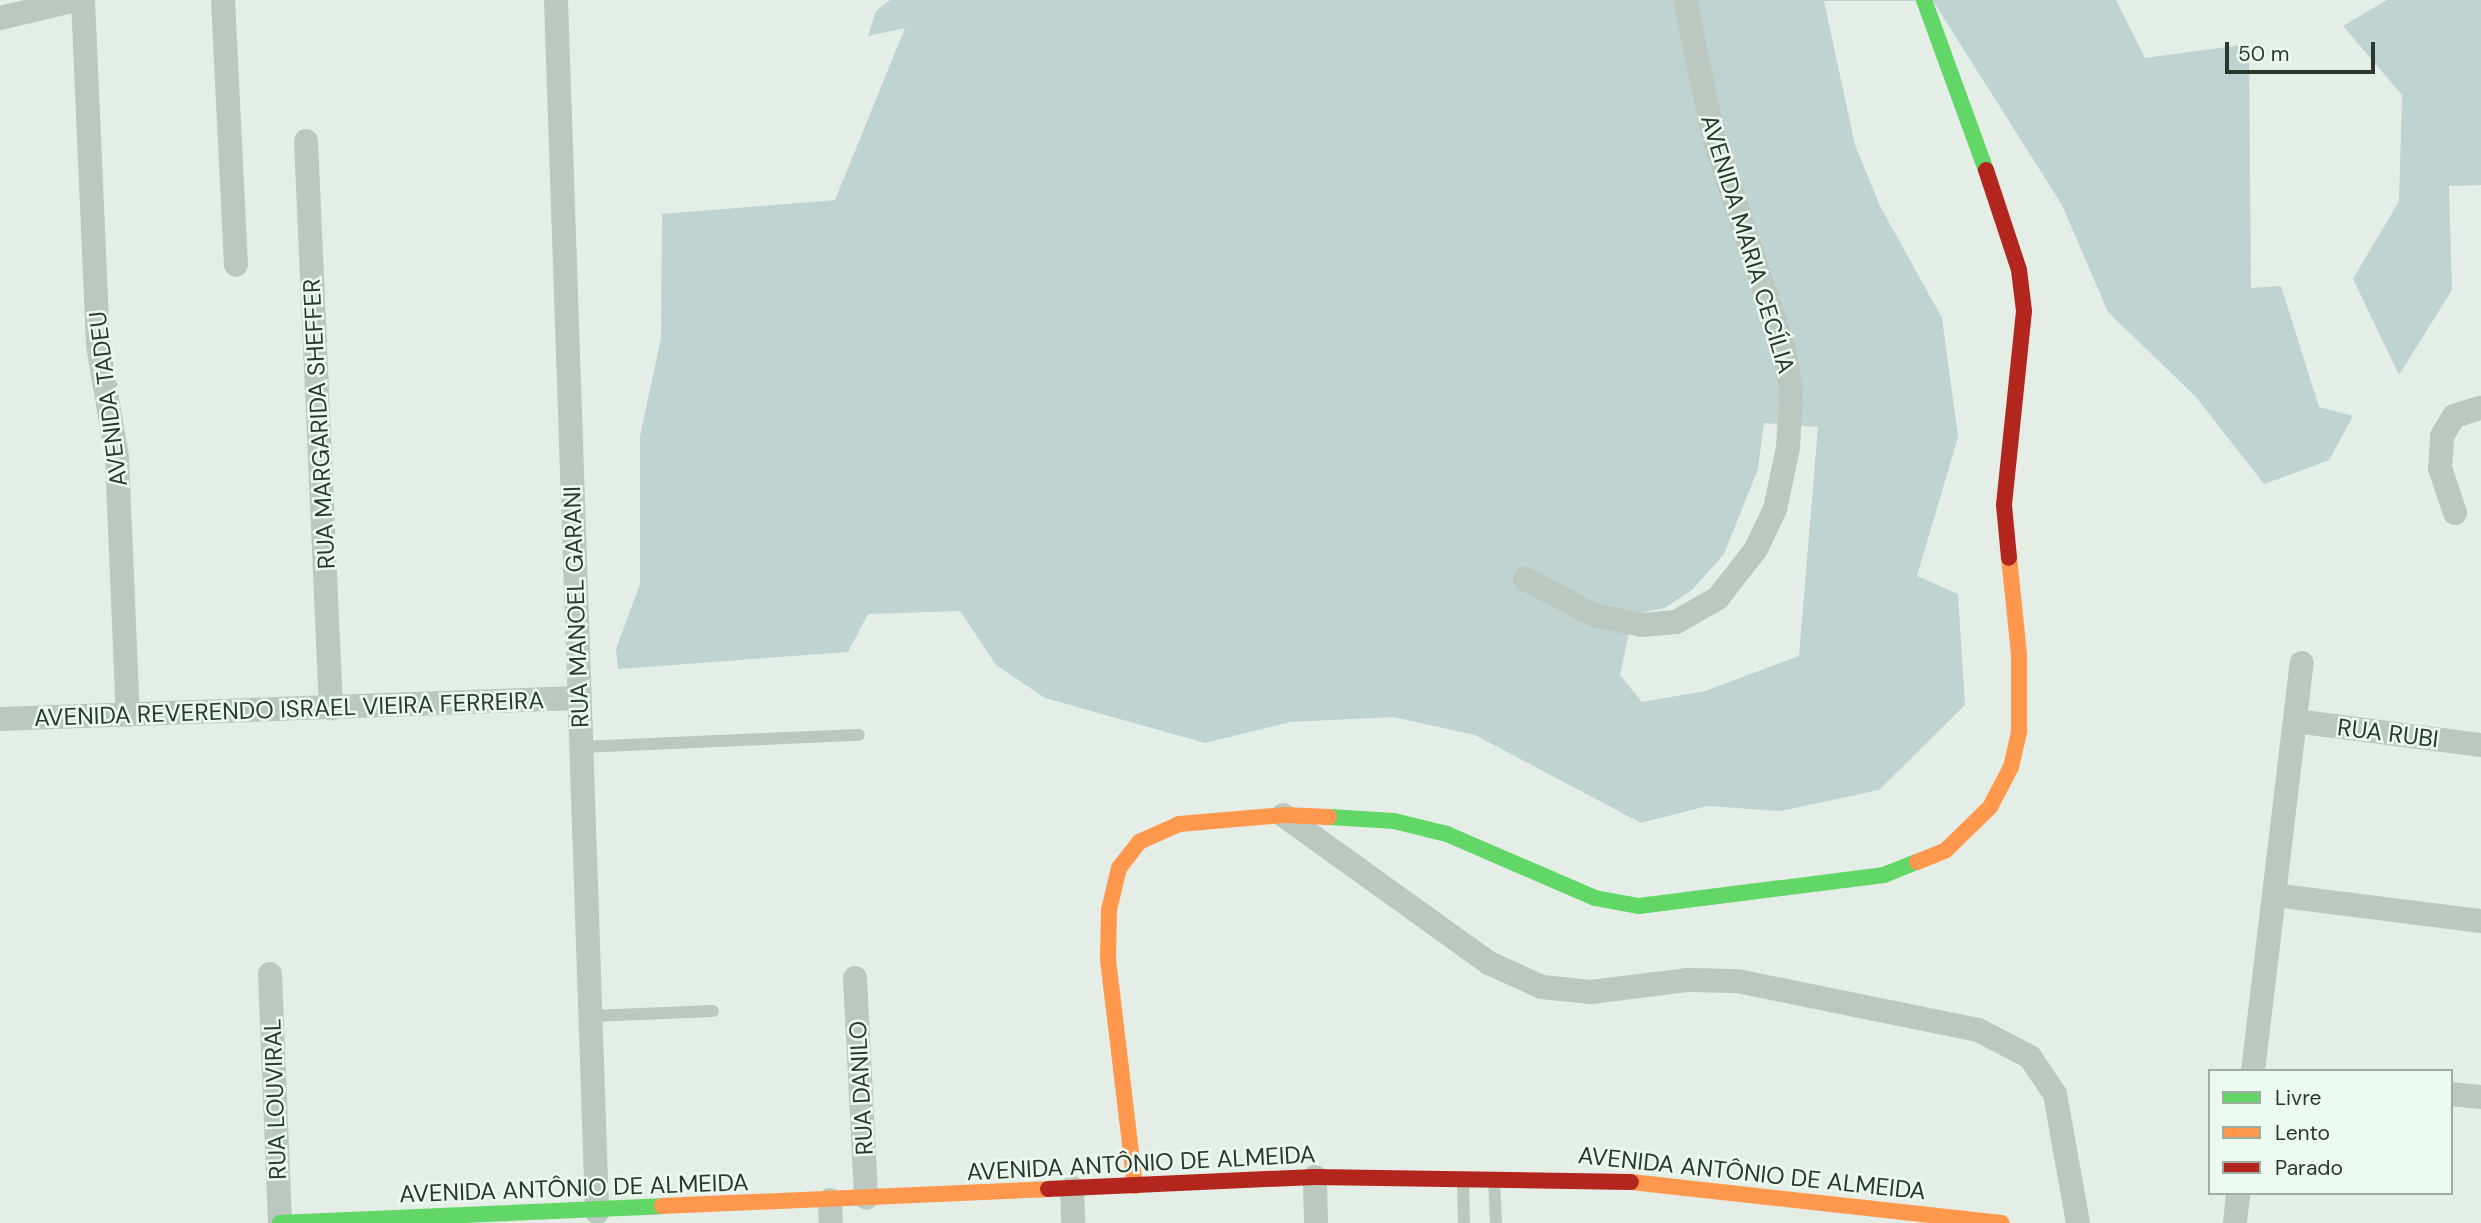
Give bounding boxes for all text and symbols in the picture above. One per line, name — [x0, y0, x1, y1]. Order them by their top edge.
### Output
scale bar — [2229, 28, 2380, 72]
text: 50 m — [2238, 40, 2289, 68]
street label: AVENIDA MARIA CECÍLIA — [1695, 111, 1801, 377]
street label: RUA MARGARIDA SHEFFER — [297, 278, 341, 570]
street label: AVENIDA TADEU — [83, 310, 133, 488]
street label: RUA MANOEL GARANI — [557, 486, 595, 728]
street label: AVENIDA REVERENDO ISRAEL VIEIRA FERREIRA — [33, 686, 545, 732]
street label: RUA RUBI — [2336, 713, 2440, 753]
street label: RUA LOUVIRAL — [258, 1018, 292, 1180]
street label: RUA DANILO — [843, 1020, 879, 1156]
legend — [2208, 1069, 2453, 1195]
text: Livre — [2275, 1084, 2321, 1112]
text: Lento — [2275, 1119, 2330, 1147]
street label: AVENIDA ANTÔNIO DE ALMEIDA — [966, 1139, 1316, 1187]
street label: AVENIDA ANTÔNIO DE ALMEIDA — [1577, 1140, 1927, 1206]
text: Parado — [2275, 1154, 2343, 1182]
street label: AVENIDA ANTÔNIO DE ALMEIDA — [399, 1168, 749, 1208]

